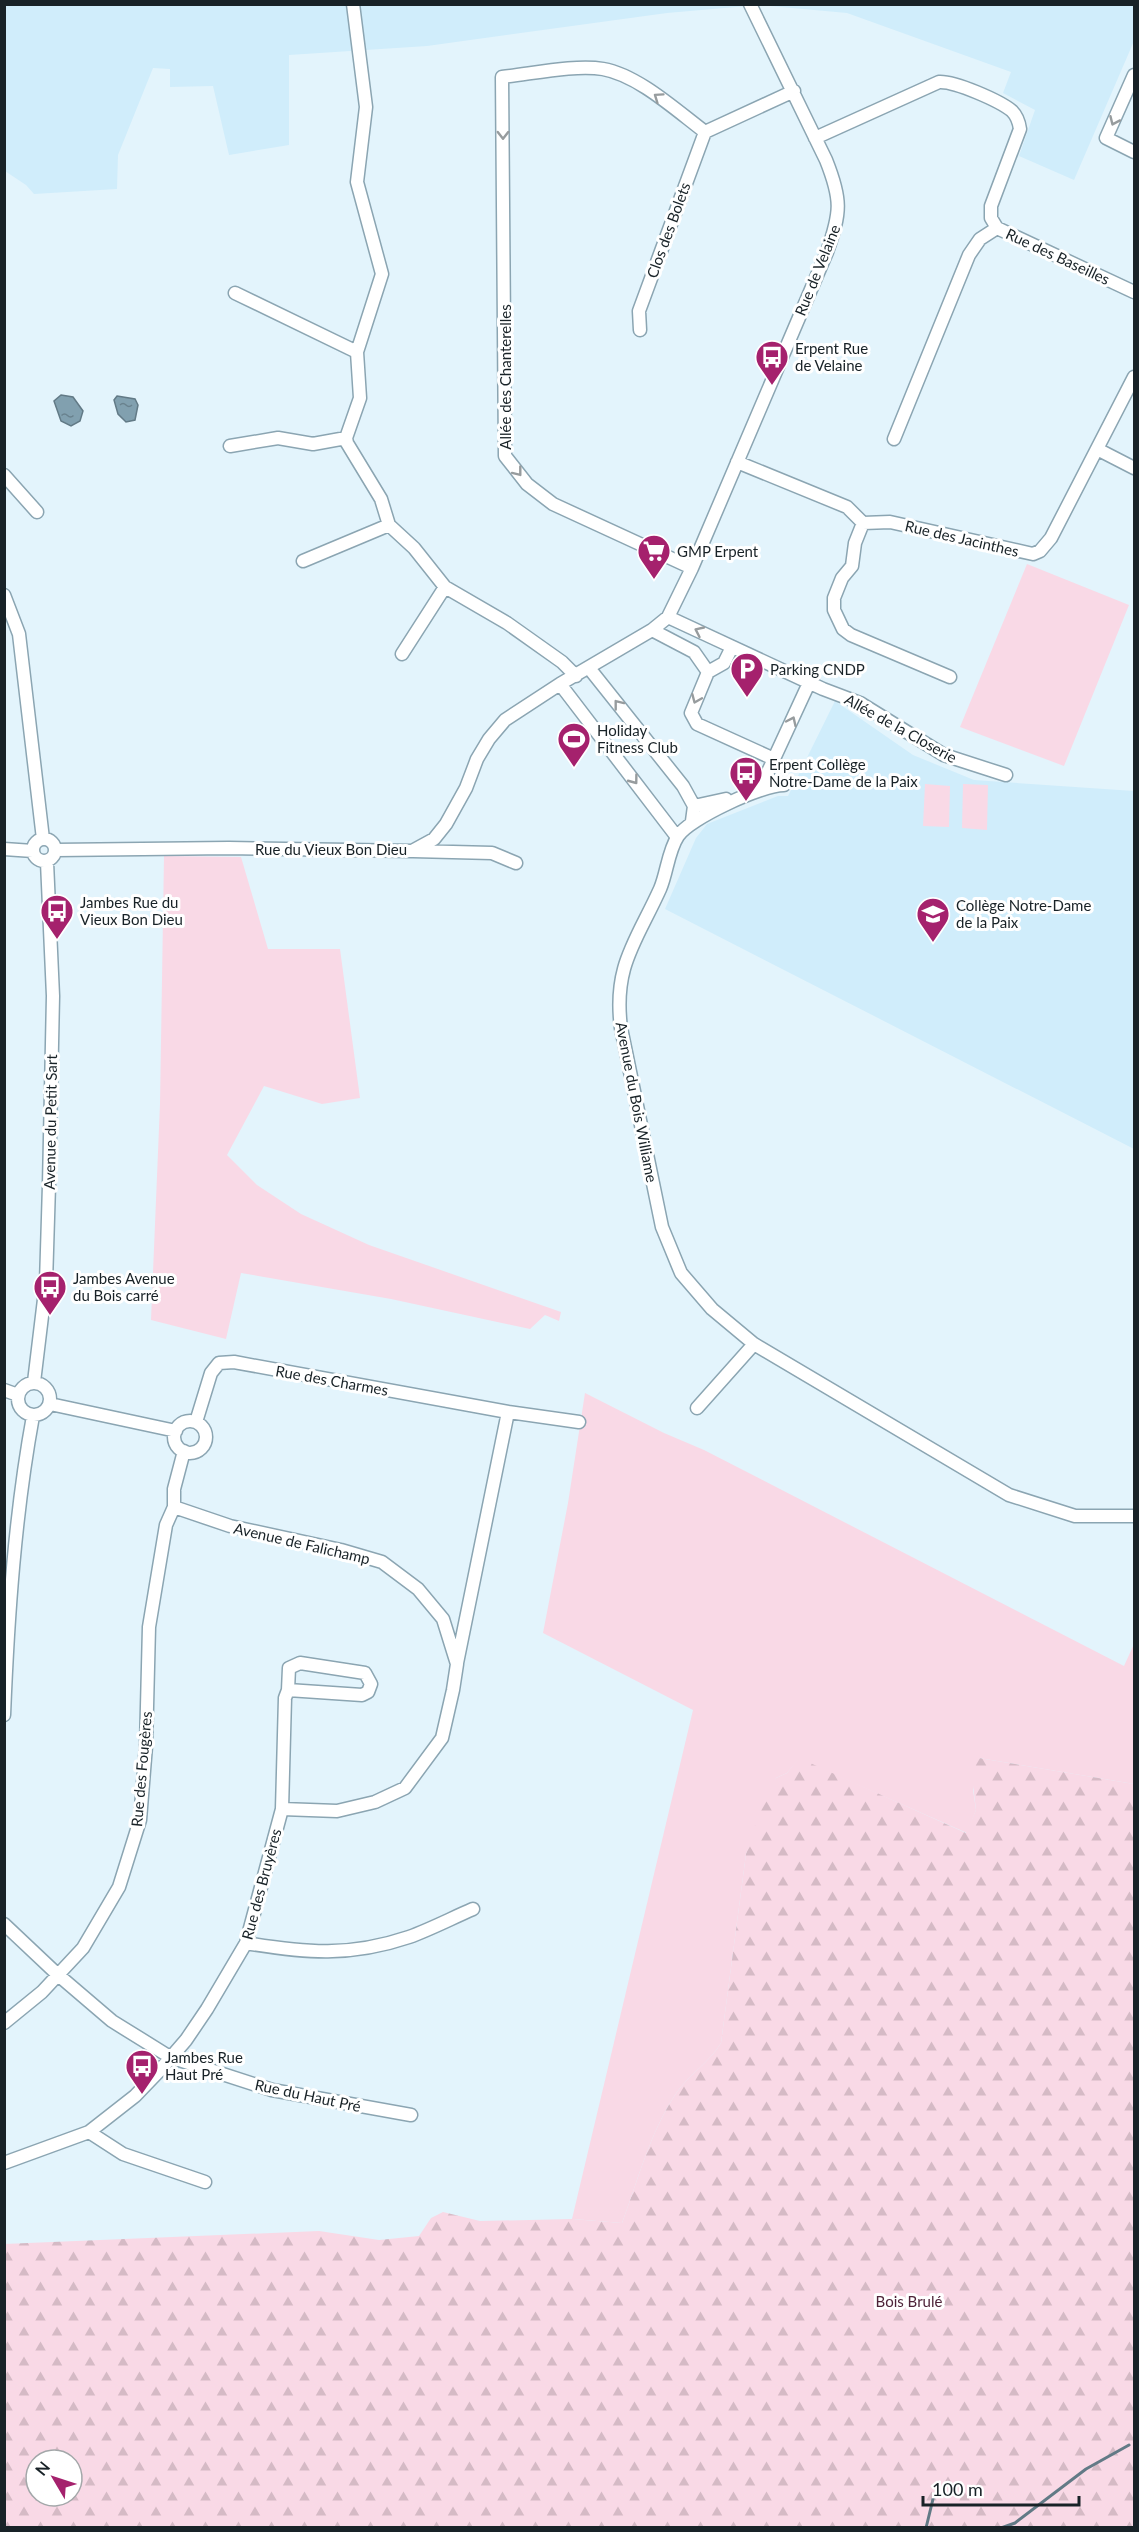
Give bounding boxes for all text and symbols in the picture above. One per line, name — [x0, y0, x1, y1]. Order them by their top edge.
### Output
one-way arrow — [653, 93, 664, 104]
one-way arrow — [1109, 114, 1121, 125]
one-way arrow — [497, 131, 509, 140]
street label: Clos des Bolets — [642, 180, 694, 280]
street label: Rue de Velaine — [791, 222, 843, 318]
street label: Rue des Baseilles — [1003, 224, 1113, 288]
street label: Allée des Chanterelles — [496, 304, 514, 450]
bus stop icon: Erpent Rue de Velaine — [754, 339, 790, 386]
place label: Erpent Rue de Velaine — [795, 339, 868, 374]
one-way arrow — [510, 466, 521, 477]
street label: Rue des Jacinthes — [903, 516, 1021, 560]
supermarket icon: GMP Erpent — [636, 533, 672, 580]
place label: GMP Erpent — [677, 542, 759, 560]
one-way arrow — [695, 627, 706, 639]
parking icon: Parking CNDP — [729, 651, 765, 698]
place label: Parking CNDP — [770, 660, 865, 678]
street label: Allée de la Closerie — [842, 690, 960, 766]
one-way arrow — [691, 692, 703, 703]
one-way arrow — [615, 700, 626, 711]
one-way arrow — [784, 716, 796, 727]
sports icon: Holiday Fitness Club — [556, 721, 592, 768]
place label: Holiday Fitness Club — [597, 721, 678, 756]
bus stop icon: Erpent Collège Notre-Dame de la Paix — [728, 755, 764, 802]
place label: Erpent Collège Notre-Dame de la Paix — [769, 755, 918, 790]
one-way arrow — [626, 774, 637, 785]
street label: Rue du Vieux Bon Dieu — [255, 840, 407, 858]
bus stop icon: Jambes Rue du Vieux Bon Dieu — [39, 893, 75, 940]
place label: Jambes Rue du Vieux Bon Dieu — [80, 893, 183, 928]
school or university icon: Collège Notre-Dame de la Paix — [915, 896, 951, 943]
place label: Collège Notre-Dame de la Paix — [956, 896, 1091, 931]
street label: Avenue du Bois Williame — [613, 1020, 661, 1184]
street label: Avenue du Petit Sart — [40, 1054, 60, 1190]
bus stop icon: Jambes Avenue du Bois carré — [32, 1269, 68, 1316]
place label: Jambes Avenue du Bois carré — [73, 1269, 175, 1304]
street label: Rue des Charmes — [274, 1361, 390, 1399]
street label: Avenue de Falichamp — [232, 1519, 372, 1567]
street label: Rue des Fougères — [127, 1711, 155, 1827]
street label: Rue des Bruyères — [238, 1826, 284, 1942]
bus stop icon: Jambes Rue Haut Pré — [124, 2048, 160, 2095]
place label: Jambes Rue Haut Pré — [165, 2048, 243, 2083]
street label: Rue du Haut Pré — [253, 2075, 363, 2115]
park label: Bois Brulé — [876, 2292, 942, 2310]
north arrow — [24, 2448, 84, 2508]
text: N — [31, 2457, 53, 2479]
scale bar — [923, 2469, 1079, 2507]
text: 100 m — [932, 2478, 983, 2500]

